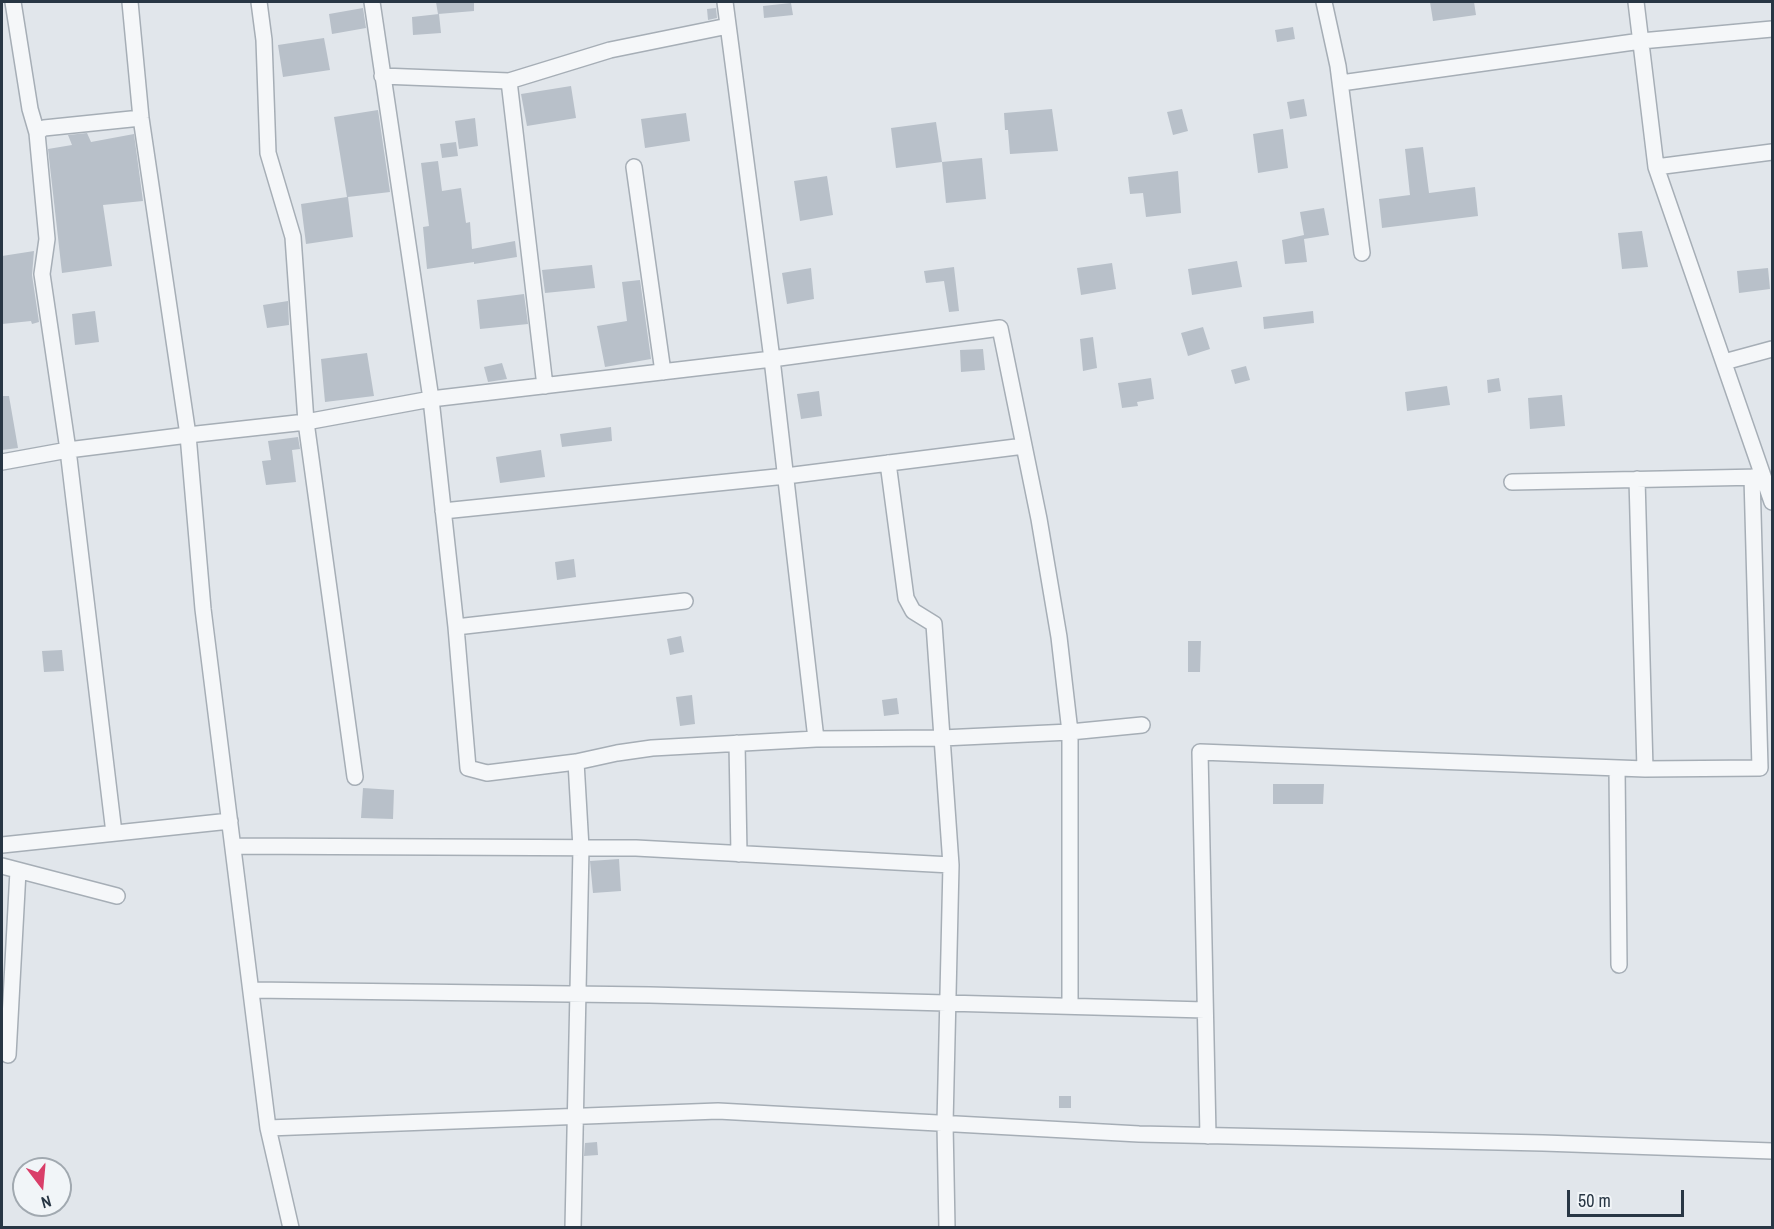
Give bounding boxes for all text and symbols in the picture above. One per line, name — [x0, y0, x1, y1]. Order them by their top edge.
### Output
north arrow — [12, 1157, 72, 1217]
scale bar — [1570, 1178, 1687, 1216]
text: 50 m — [1578, 1188, 1611, 1213]
text: N — [39, 1190, 54, 1214]

